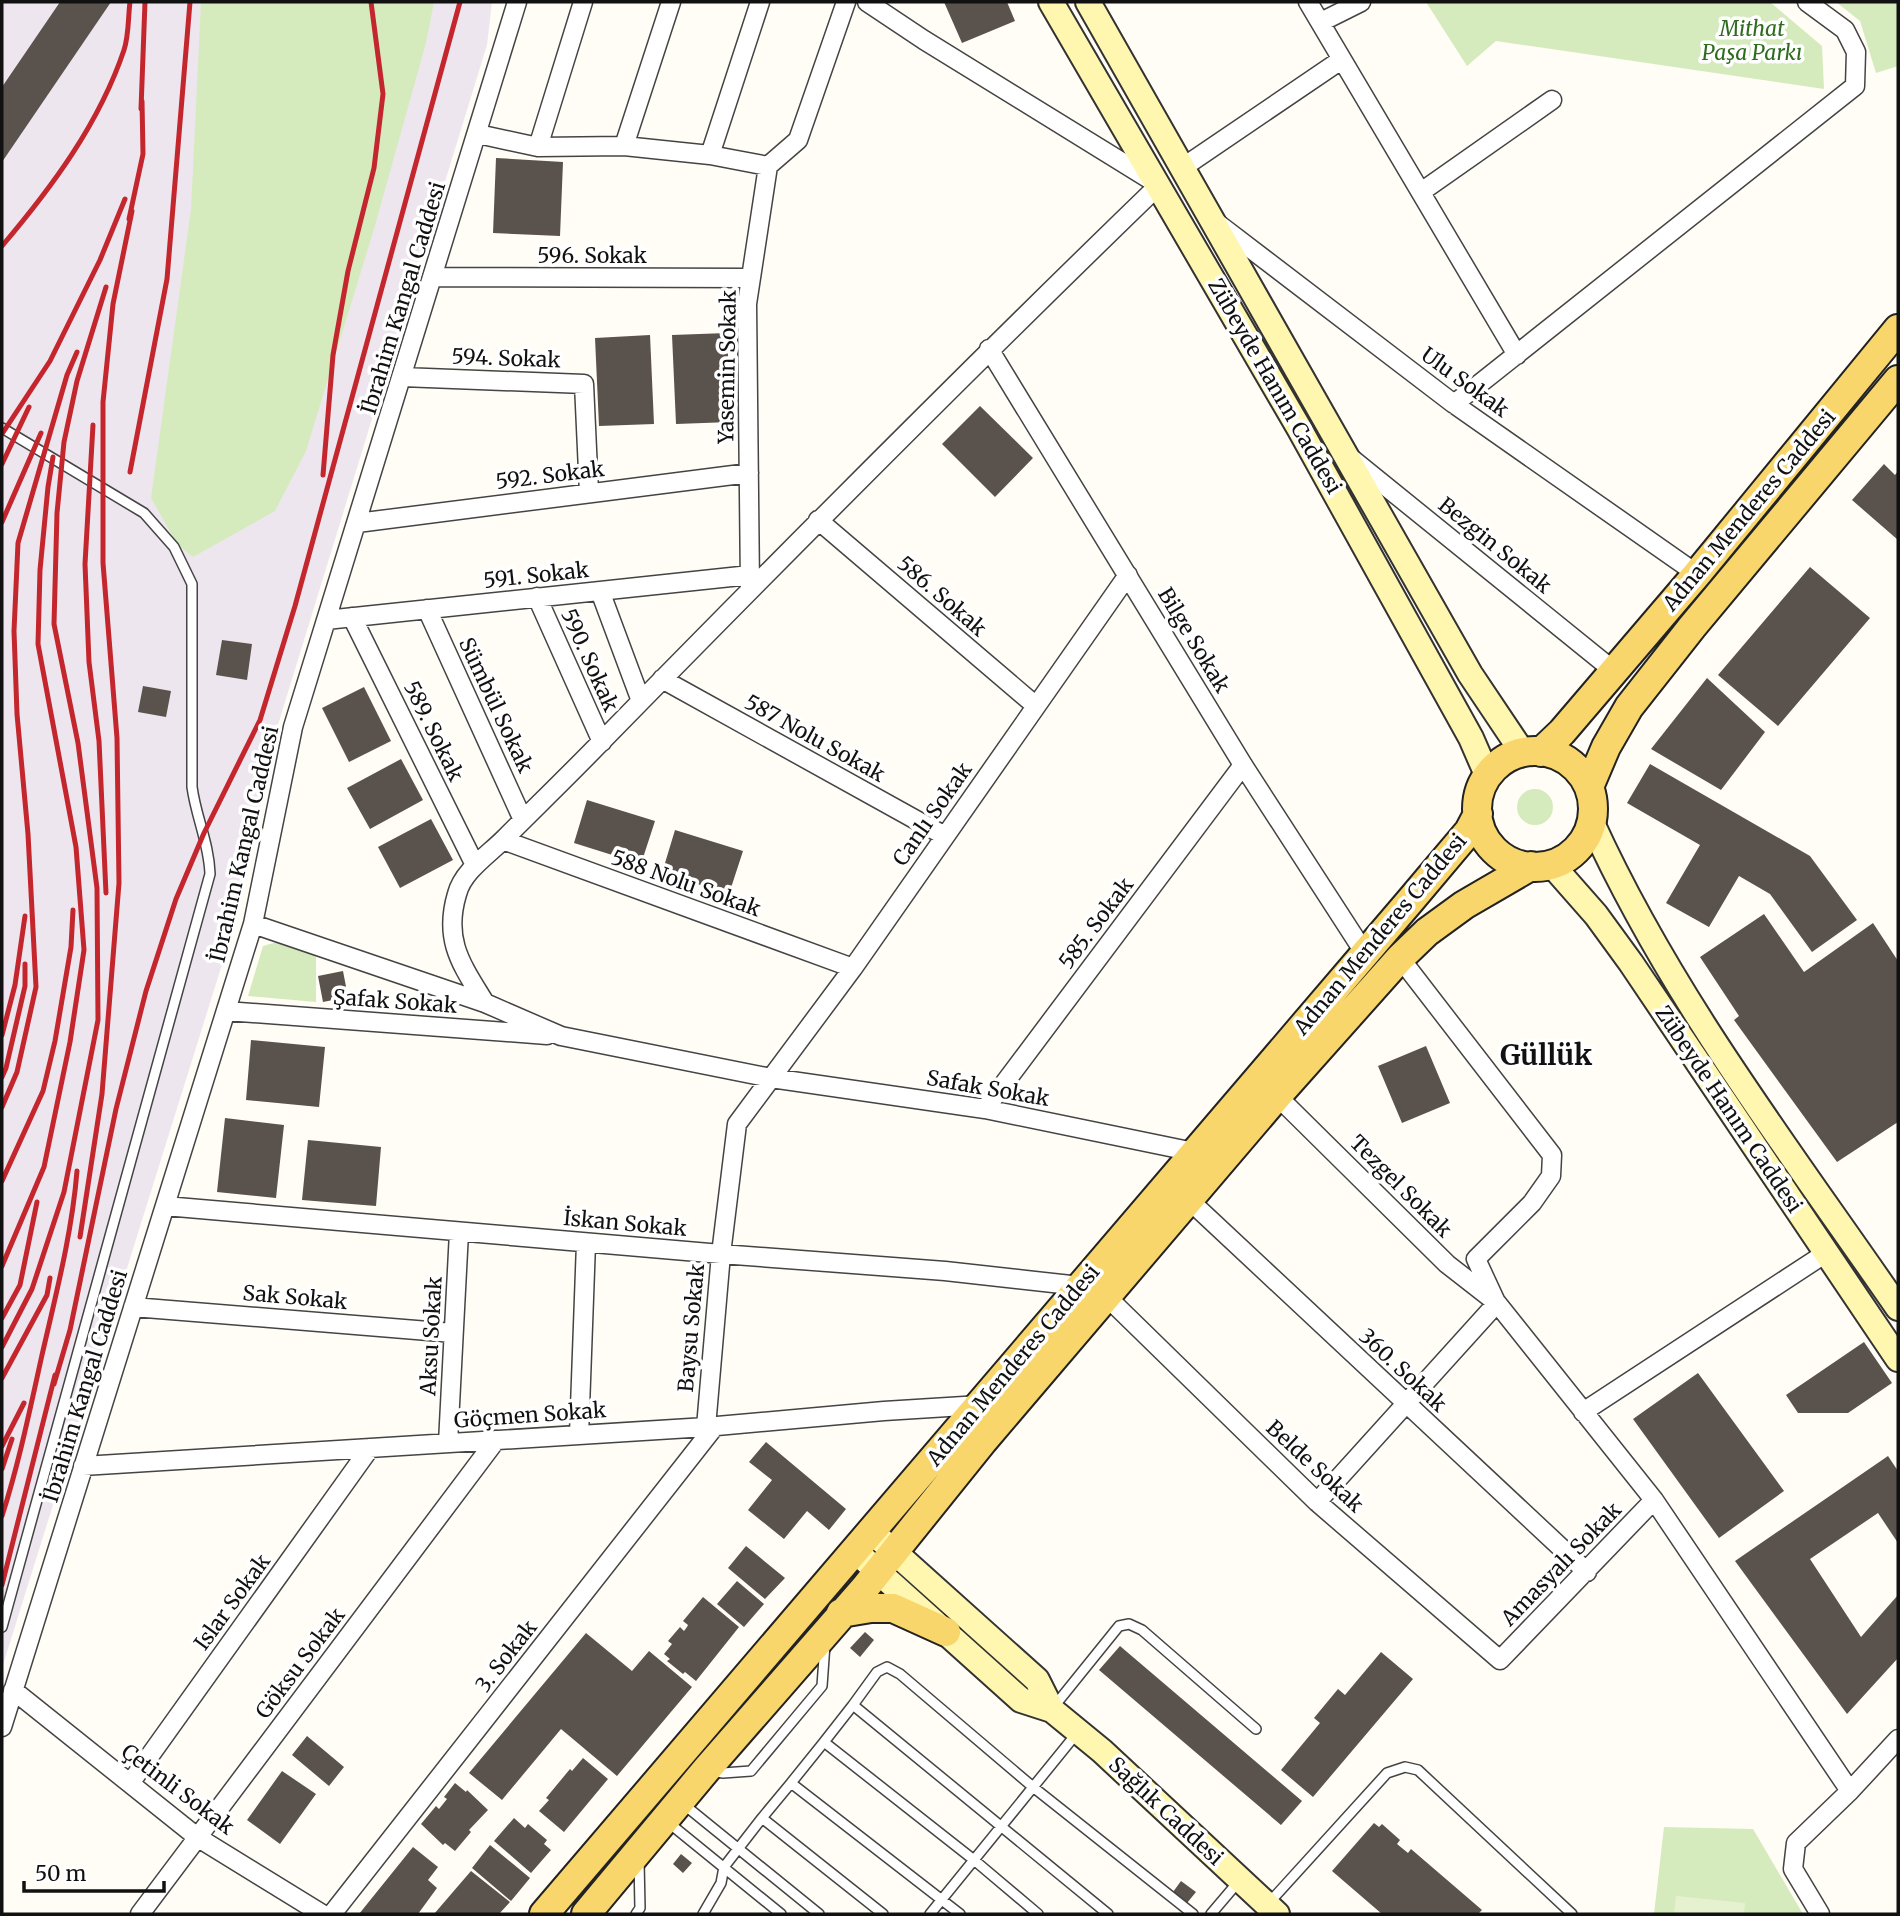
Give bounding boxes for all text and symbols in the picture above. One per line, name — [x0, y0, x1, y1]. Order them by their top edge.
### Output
park label: Mithat Paşa Parkı — [1702, 15, 1802, 66]
street label: İbrahim Kangal Caddesi — [355, 178, 451, 418]
street label: 596. Sokak — [537, 242, 647, 269]
street label: Zübeyde Hanım Caddesi — [1202, 274, 1348, 499]
street label: Yasemin Sokak — [712, 289, 742, 445]
street label: Ulu Sokak — [1416, 341, 1515, 423]
street label: 594. Sokak — [451, 343, 562, 373]
street label: Adnan Menderes Caddesi — [1656, 404, 1841, 617]
street label: 592. Sokak — [494, 455, 606, 495]
street label: Bezgin Sokak — [1433, 491, 1558, 599]
street label: 586. Sokak — [892, 550, 993, 643]
street label: 591. Sokak — [482, 556, 591, 594]
street label: Bilge Sokak — [1152, 582, 1236, 698]
street label: 590. Sokak — [555, 604, 625, 716]
street label: Sümbül Sokak — [453, 633, 539, 777]
street label: 589. Sokak — [398, 677, 470, 786]
street label: 587 Nolu Sokak — [740, 688, 890, 788]
street label: İbrahim Kangal Caddesi — [204, 723, 284, 965]
street label: Canlı Sokak — [887, 757, 978, 871]
street label: Adnan Menderes Caddesi — [1287, 828, 1472, 1041]
street label: 588 Nolu Sokak — [608, 843, 765, 923]
street label: 585. Sokak — [1053, 871, 1140, 974]
street label: Şafak Sokak — [332, 983, 459, 1019]
street label: Zübeyde Hanım Caddesi — [1650, 1000, 1809, 1218]
district label: Güllük — [1500, 1037, 1593, 1073]
street label: Safak Sokak — [924, 1064, 1052, 1112]
street label: Tezgel Sokak — [1344, 1129, 1458, 1243]
street label: İskan Sokak — [562, 1204, 688, 1242]
street label: Adnan Menderes Caddesi — [920, 1259, 1105, 1472]
street label: Baysu Sokak — [672, 1262, 710, 1393]
street label: İbrahim Kangal Caddesi — [37, 1266, 133, 1506]
street label: Aksu Sokak — [414, 1275, 448, 1397]
street label: Sak Sokak — [242, 1279, 349, 1315]
street label: 360. Sokak — [1354, 1323, 1453, 1418]
street label: Göçmen Sokak — [453, 1396, 608, 1434]
street label: Belde Sokak — [1261, 1414, 1370, 1518]
street label: Amasyalı Sokak — [1495, 1496, 1627, 1632]
street label: Islar Sokak — [188, 1548, 276, 1655]
street label: Göksu Sokak — [249, 1602, 351, 1724]
street label: 3. Sokak — [469, 1614, 543, 1697]
street label: Çetinli Sokak — [116, 1738, 240, 1841]
street label: Sağlık Caddesi — [1103, 1751, 1229, 1871]
scale bar — [24, 1850, 164, 1894]
text: 50 m — [35, 1860, 86, 1887]

